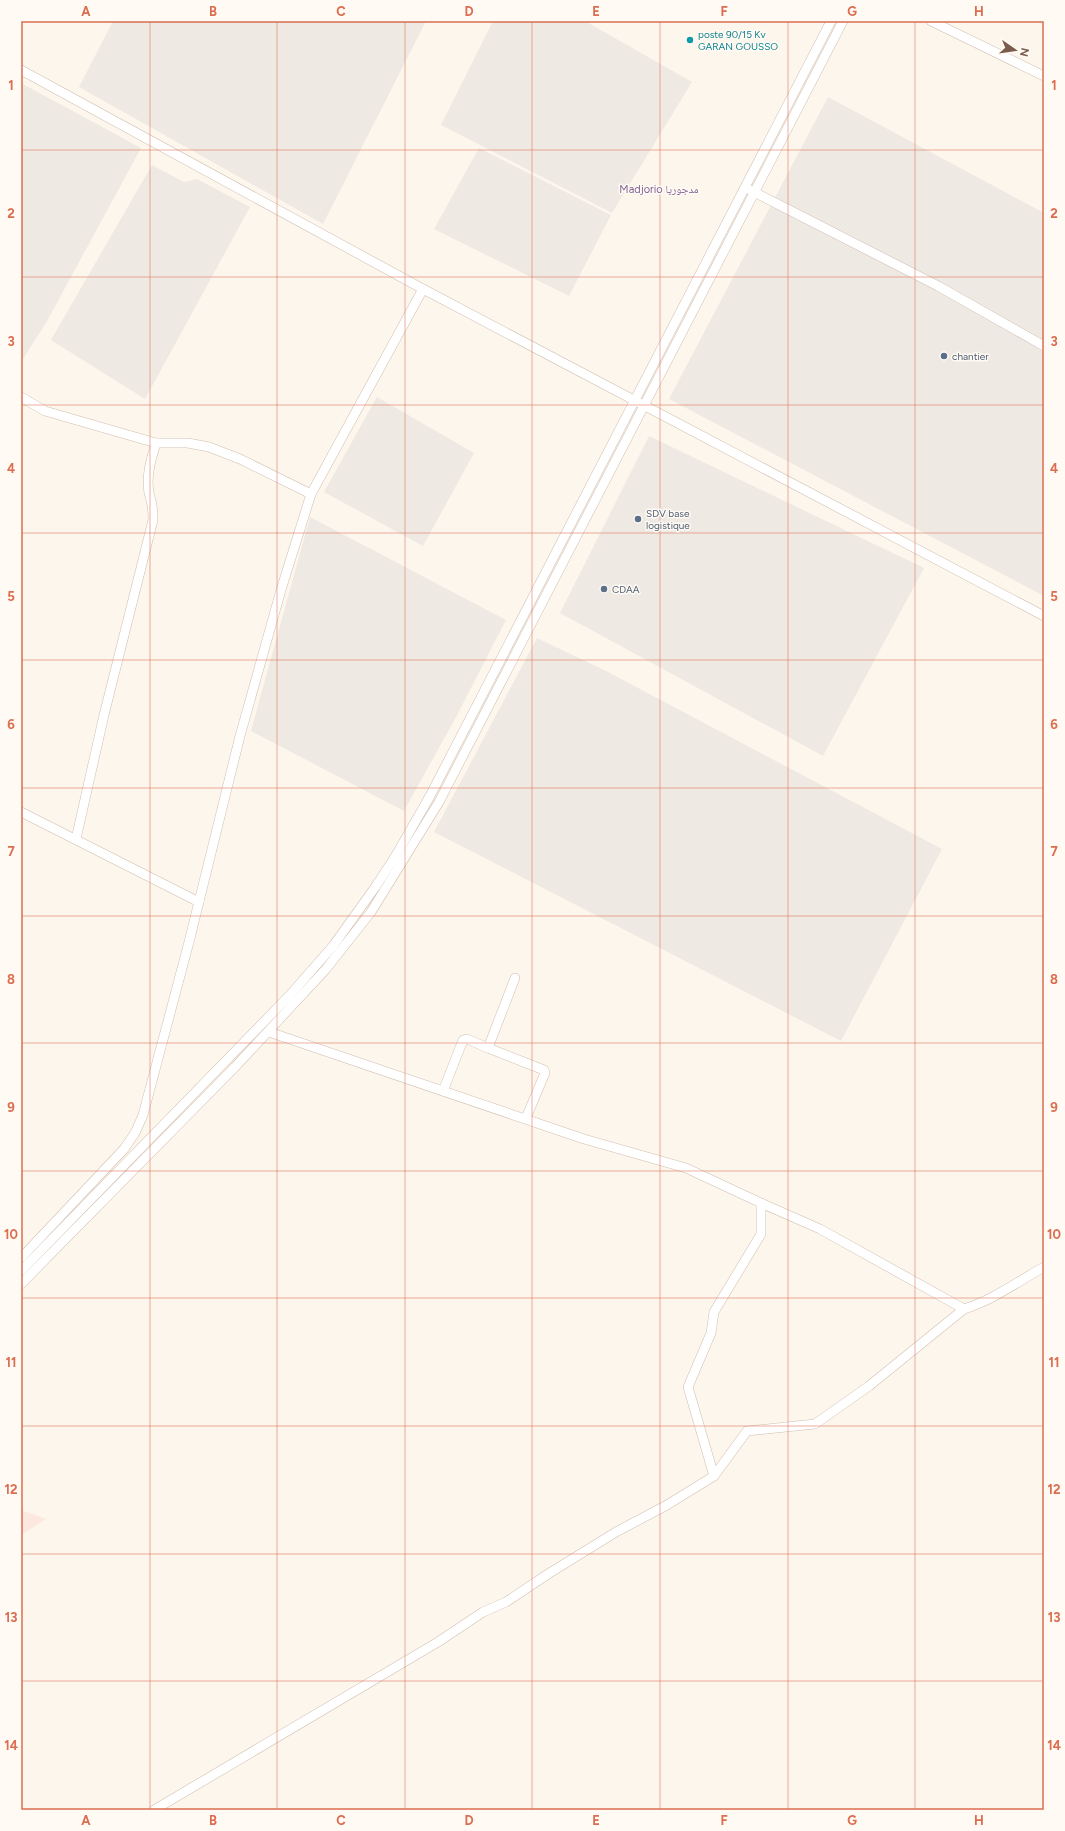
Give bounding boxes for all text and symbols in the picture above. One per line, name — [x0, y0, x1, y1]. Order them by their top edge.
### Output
text: A — [81, 4, 91, 19]
text: B — [209, 4, 217, 19]
text: C — [336, 4, 346, 19]
text: D — [464, 4, 474, 19]
text: E — [592, 4, 600, 19]
text: F — [720, 4, 728, 19]
text: G — [847, 4, 857, 19]
text: H — [974, 4, 984, 19]
place label: poste 90/15 Kv GARAN GOUSSO — [698, 28, 778, 53]
north arrow — [995, 30, 1035, 70]
marker: poste 90/15 Kv GARAN GOUSSO — [685, 35, 695, 45]
text: N — [1017, 47, 1032, 58]
text: 1 — [8, 78, 14, 93]
text: 1 — [1051, 78, 1057, 93]
district label: Madjorio مدجوريا — [619, 183, 699, 196]
text: 2 — [7, 206, 15, 221]
text: 2 — [1050, 206, 1058, 221]
text: 3 — [7, 334, 15, 349]
text: 3 — [1050, 334, 1058, 349]
place label: chantier — [952, 350, 989, 363]
marker: chantier — [939, 351, 949, 361]
text: 4 — [7, 461, 15, 476]
text: 4 — [1050, 461, 1058, 476]
place label: SDV base logistique — [646, 507, 690, 532]
marker: SDV base logistique — [633, 514, 643, 524]
place label: CDAA — [612, 583, 640, 596]
marker: CDAA — [599, 584, 609, 594]
text: 5 — [7, 589, 15, 604]
text: 5 — [1050, 589, 1058, 604]
text: 6 — [7, 717, 15, 732]
text: 6 — [1050, 717, 1058, 732]
text: 7 — [7, 844, 15, 859]
text: 7 — [1050, 844, 1058, 859]
text: 8 — [7, 972, 15, 987]
text: 8 — [1050, 972, 1058, 987]
text: 9 — [7, 1100, 15, 1115]
text: 9 — [1050, 1100, 1058, 1115]
text: 10 — [4, 1227, 18, 1242]
text: 10 — [1047, 1227, 1061, 1242]
text: 11 — [6, 1355, 16, 1370]
text: 11 — [1049, 1355, 1059, 1370]
text: 12 — [4, 1482, 18, 1497]
text: 12 — [1047, 1482, 1061, 1497]
text: 13 — [5, 1610, 17, 1625]
text: 13 — [1048, 1610, 1060, 1625]
text: 14 — [4, 1738, 18, 1753]
text: 14 — [1047, 1738, 1061, 1753]
text: A — [81, 1813, 91, 1828]
text: B — [209, 1813, 217, 1828]
text: C — [336, 1813, 346, 1828]
text: D — [464, 1813, 474, 1828]
text: E — [592, 1813, 600, 1828]
text: F — [720, 1813, 728, 1828]
text: G — [847, 1813, 857, 1828]
text: H — [974, 1813, 984, 1828]

